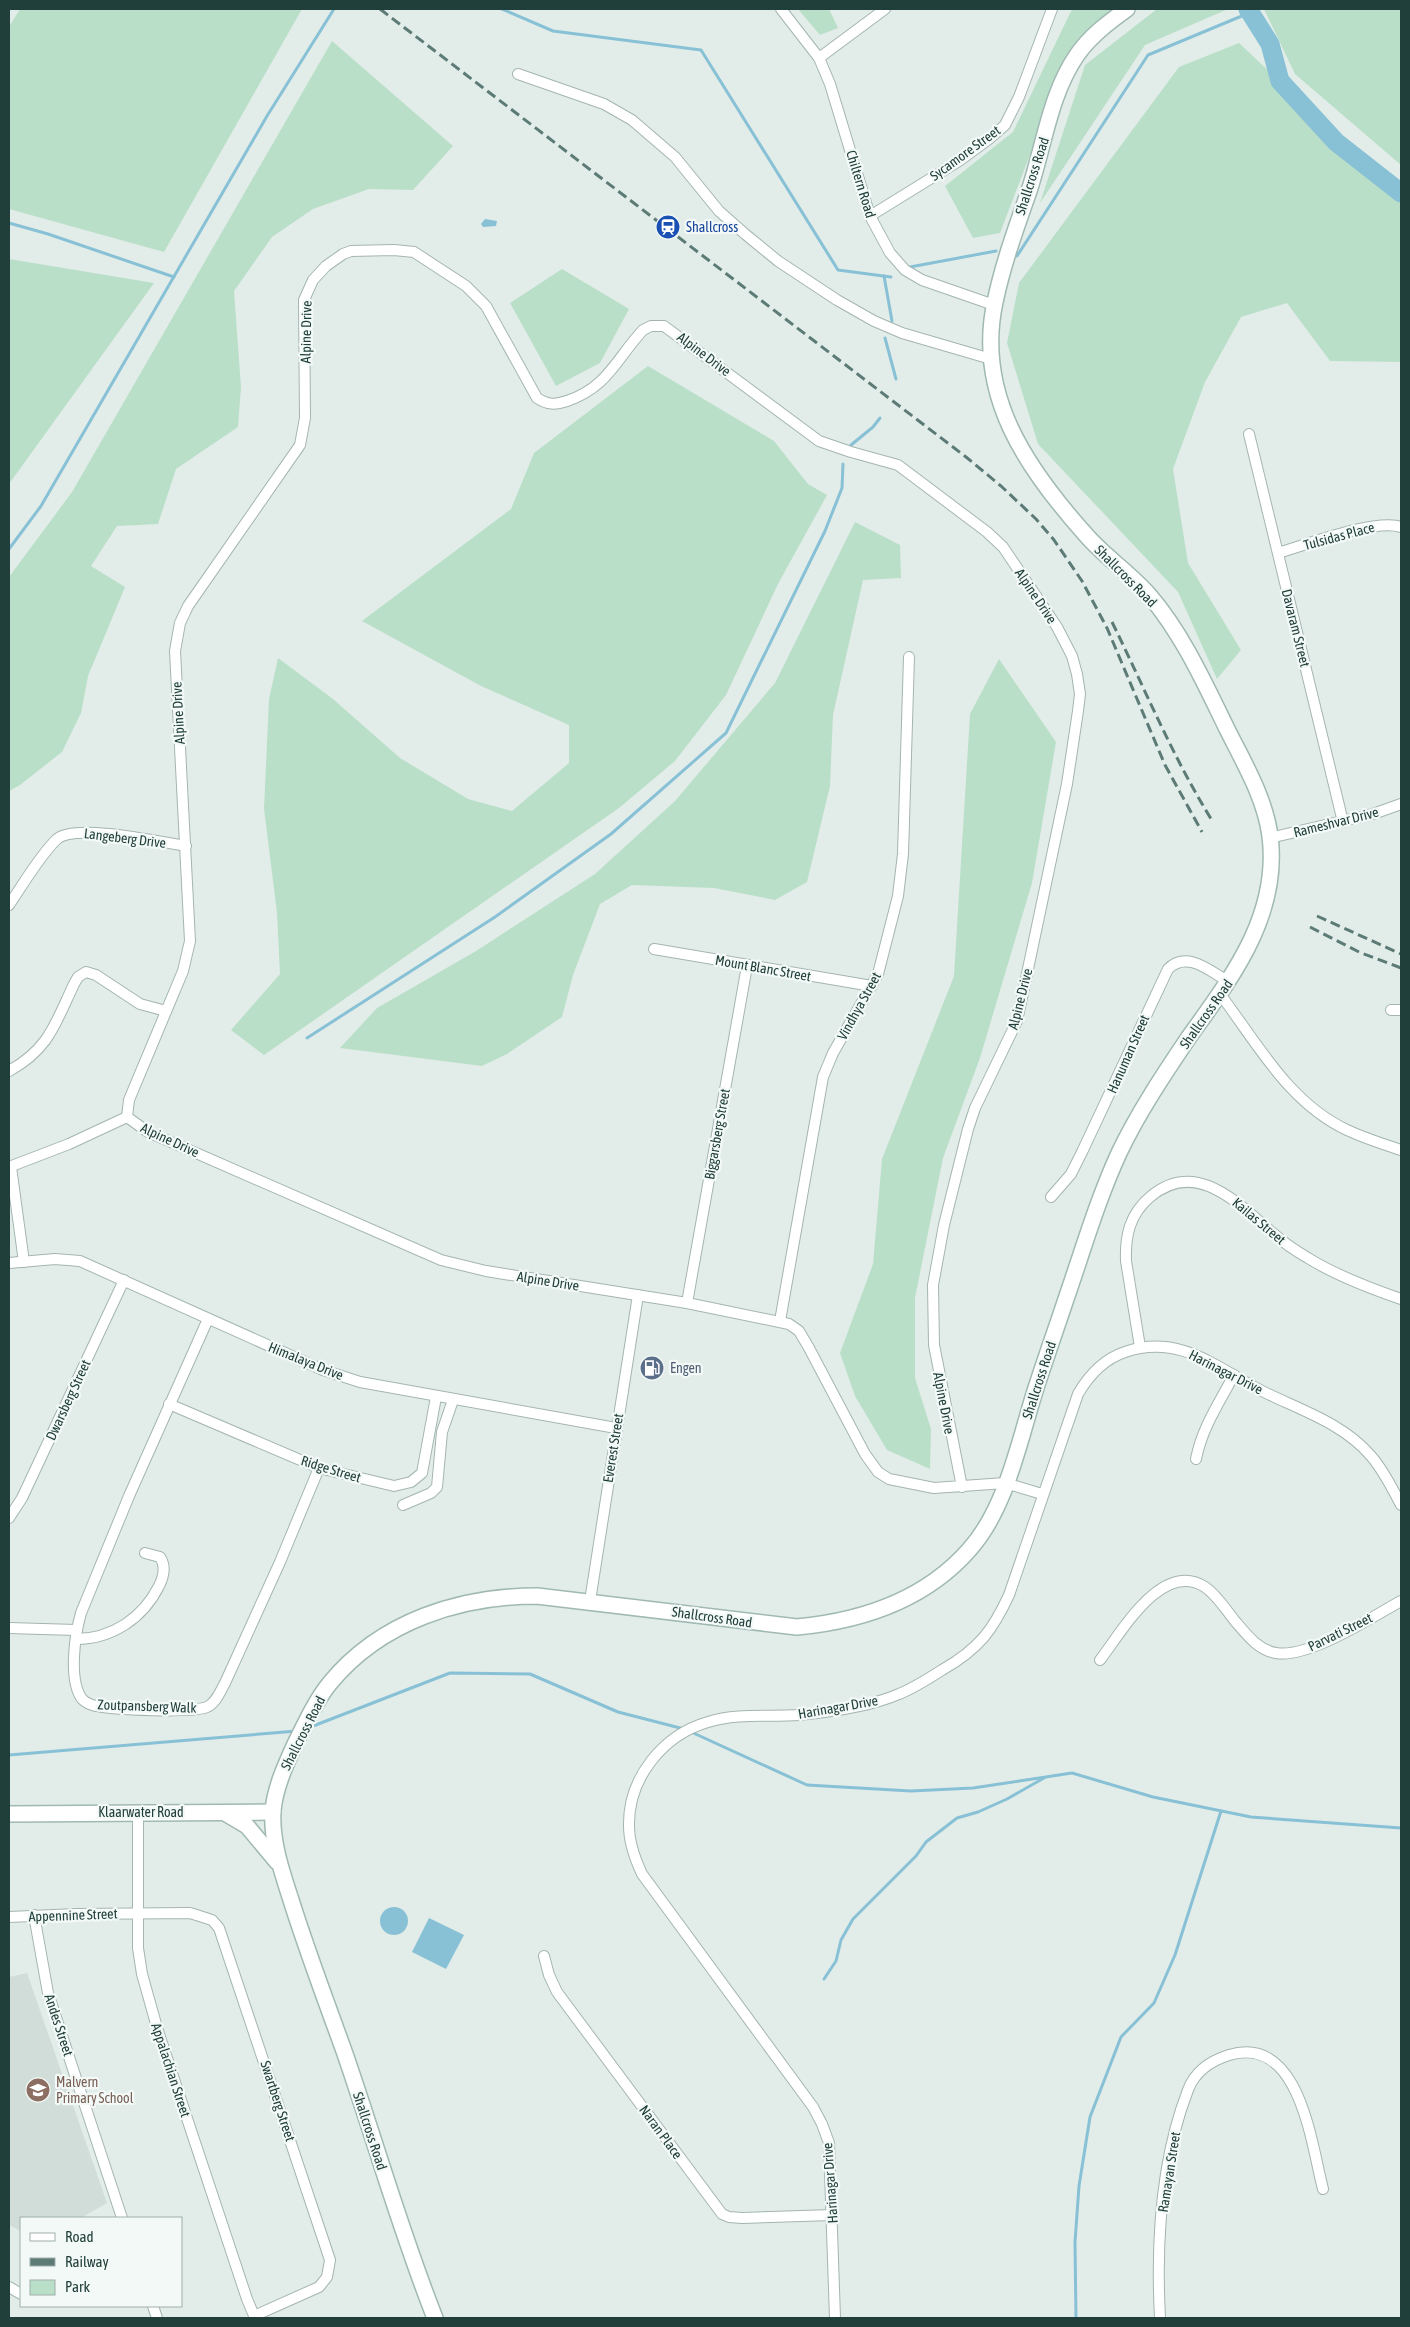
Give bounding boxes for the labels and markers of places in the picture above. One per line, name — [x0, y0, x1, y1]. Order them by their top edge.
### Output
station icon: Shallcross — [655, 214, 681, 240]
place label: Shallcross — [686, 219, 738, 235]
fuel station icon: Engen — [639, 1355, 665, 1381]
place label: Engen — [670, 1360, 702, 1376]
place label: Malvern Primary School — [56, 2074, 134, 2106]
school or university icon: Malvern Primary School — [25, 2077, 51, 2103]

